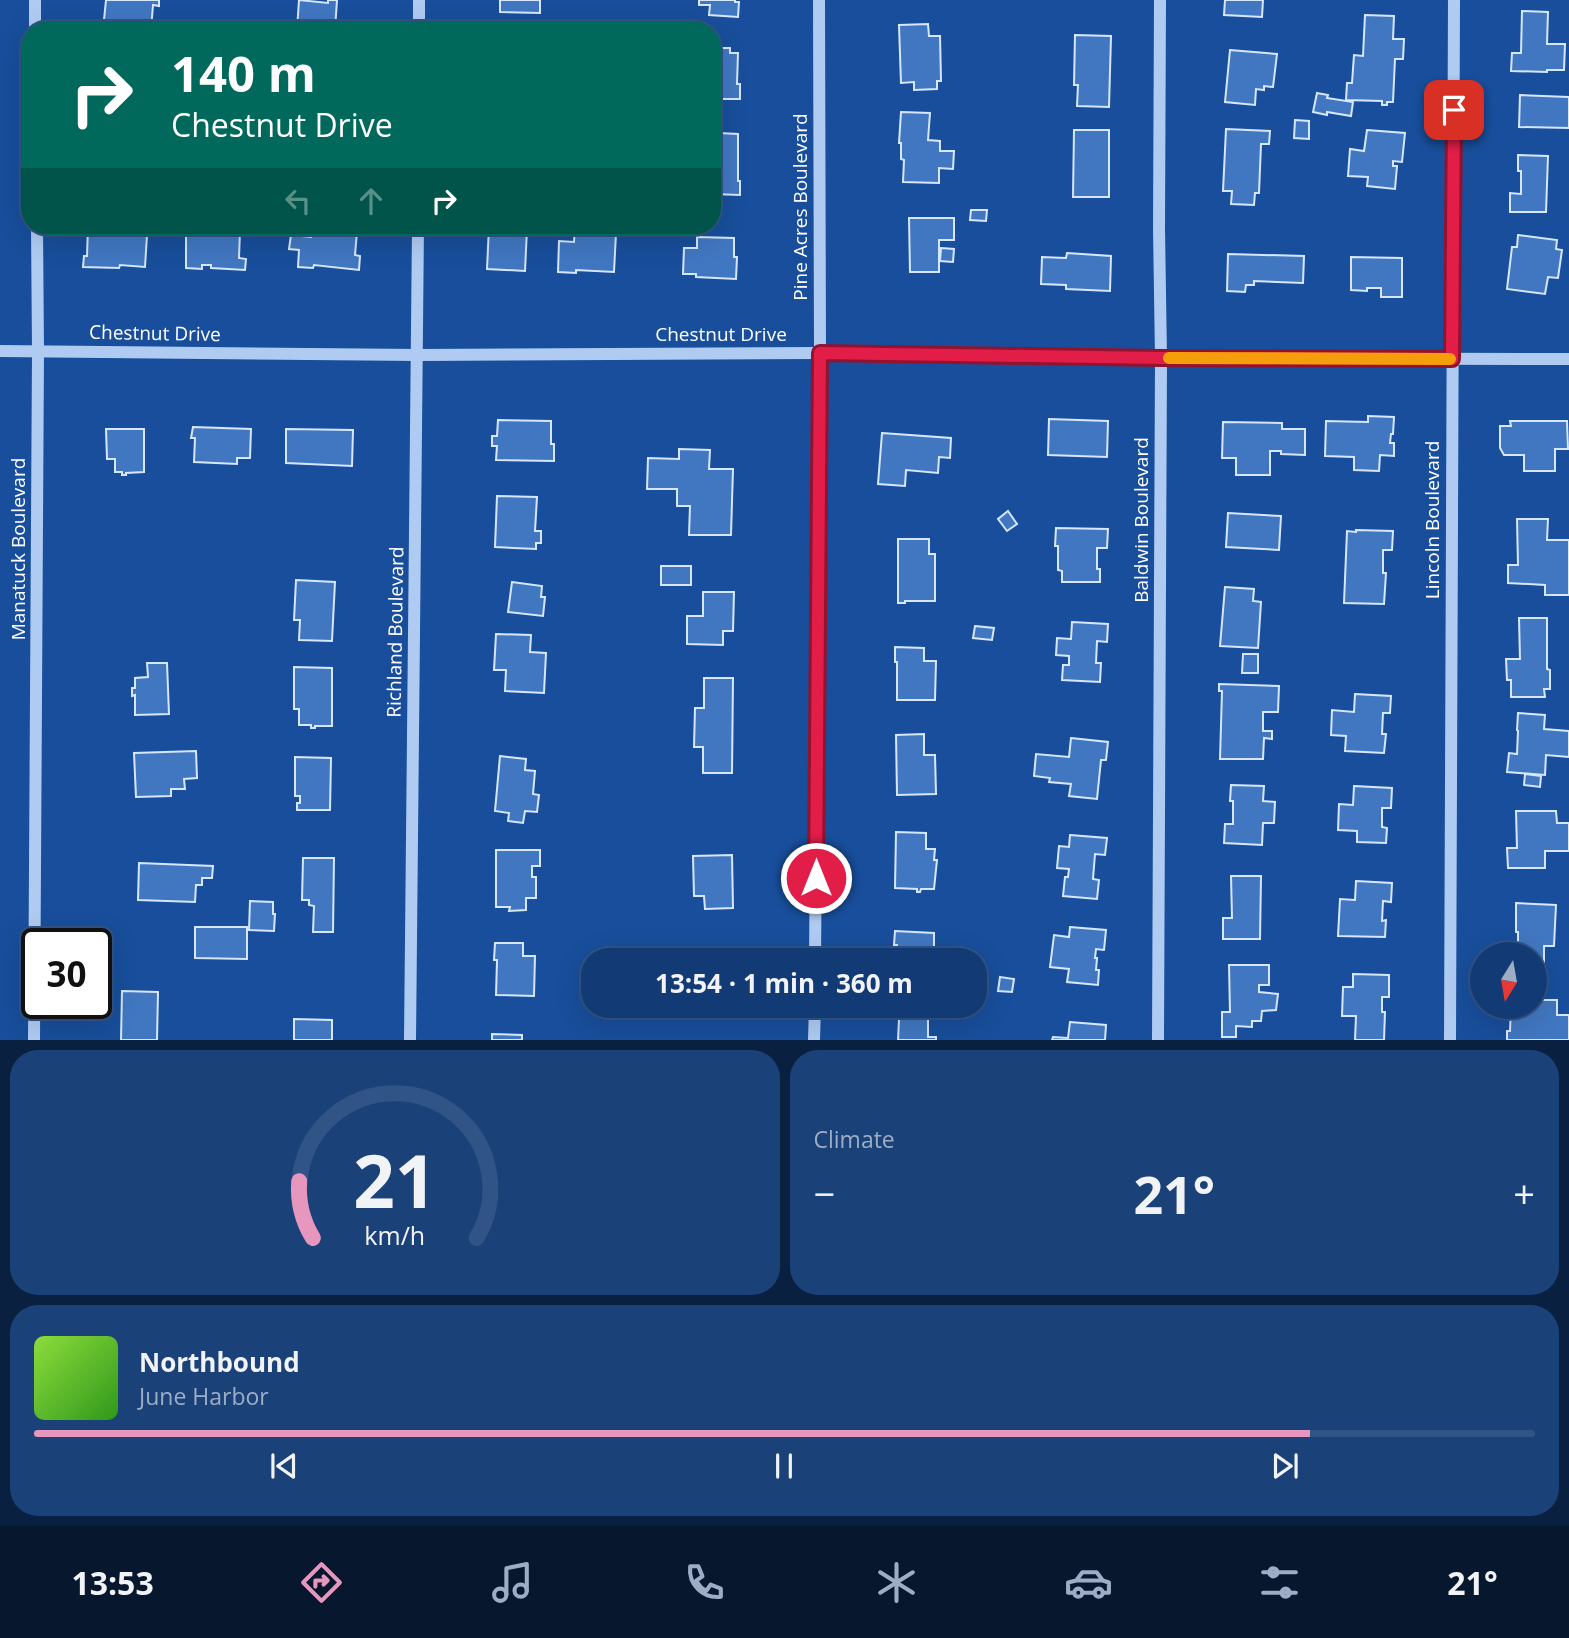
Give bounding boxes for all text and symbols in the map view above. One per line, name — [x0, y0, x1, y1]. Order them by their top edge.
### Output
text: 140 m — [171, 40, 316, 106]
icon: right — [56, 49, 147, 140]
pin — [1424, 80, 1484, 140]
icon: arrive — [1435, 91, 1473, 129]
text: Chestnut Drive — [171, 103, 393, 146]
street label: Pine Acres Boulevard — [787, 113, 813, 301]
icon: left — [279, 182, 317, 220]
icon: ahead — [352, 182, 390, 220]
icon: right — [425, 182, 463, 220]
street label: Chestnut Drive — [89, 319, 221, 347]
street label: Chestnut Drive — [655, 321, 787, 347]
street label: Baldwin Boulevard — [1128, 437, 1154, 603]
street label: Lincoln Boulevard — [1419, 441, 1445, 599]
street label: Manatuck Boulevard — [5, 458, 31, 640]
street label: Richland Boulevard — [381, 546, 409, 718]
position arrow — [779, 841, 853, 915]
speed limit sign: 30 — [21, 928, 112, 1019]
north arrow — [1470, 942, 1547, 1018]
map controls — [1470, 942, 1547, 1019]
text: 13:54 · 1 min · 360 m — [655, 965, 913, 1001]
text: Climate — [814, 1123, 895, 1155]
text: 21 — [353, 1131, 436, 1230]
text: 21° — [1133, 1158, 1215, 1229]
text: − — [814, 1167, 835, 1219]
text: + — [1513, 1167, 1535, 1219]
text: km/h — [364, 1218, 425, 1252]
text: Northbound — [139, 1344, 300, 1380]
text: June Harbor — [139, 1380, 269, 1412]
icon: previous — [265, 1447, 303, 1485]
icon: pause — [765, 1447, 803, 1485]
icon: next — [1266, 1447, 1304, 1485]
icon: directions — [297, 1558, 346, 1607]
icon: music — [488, 1558, 537, 1607]
icon: phone — [680, 1558, 729, 1607]
icon: climate — [872, 1558, 921, 1607]
icon: car — [1064, 1558, 1113, 1607]
icon: filters — [1255, 1558, 1304, 1607]
text: 13:53 — [71, 1561, 154, 1604]
text: 21° — [1447, 1561, 1498, 1604]

